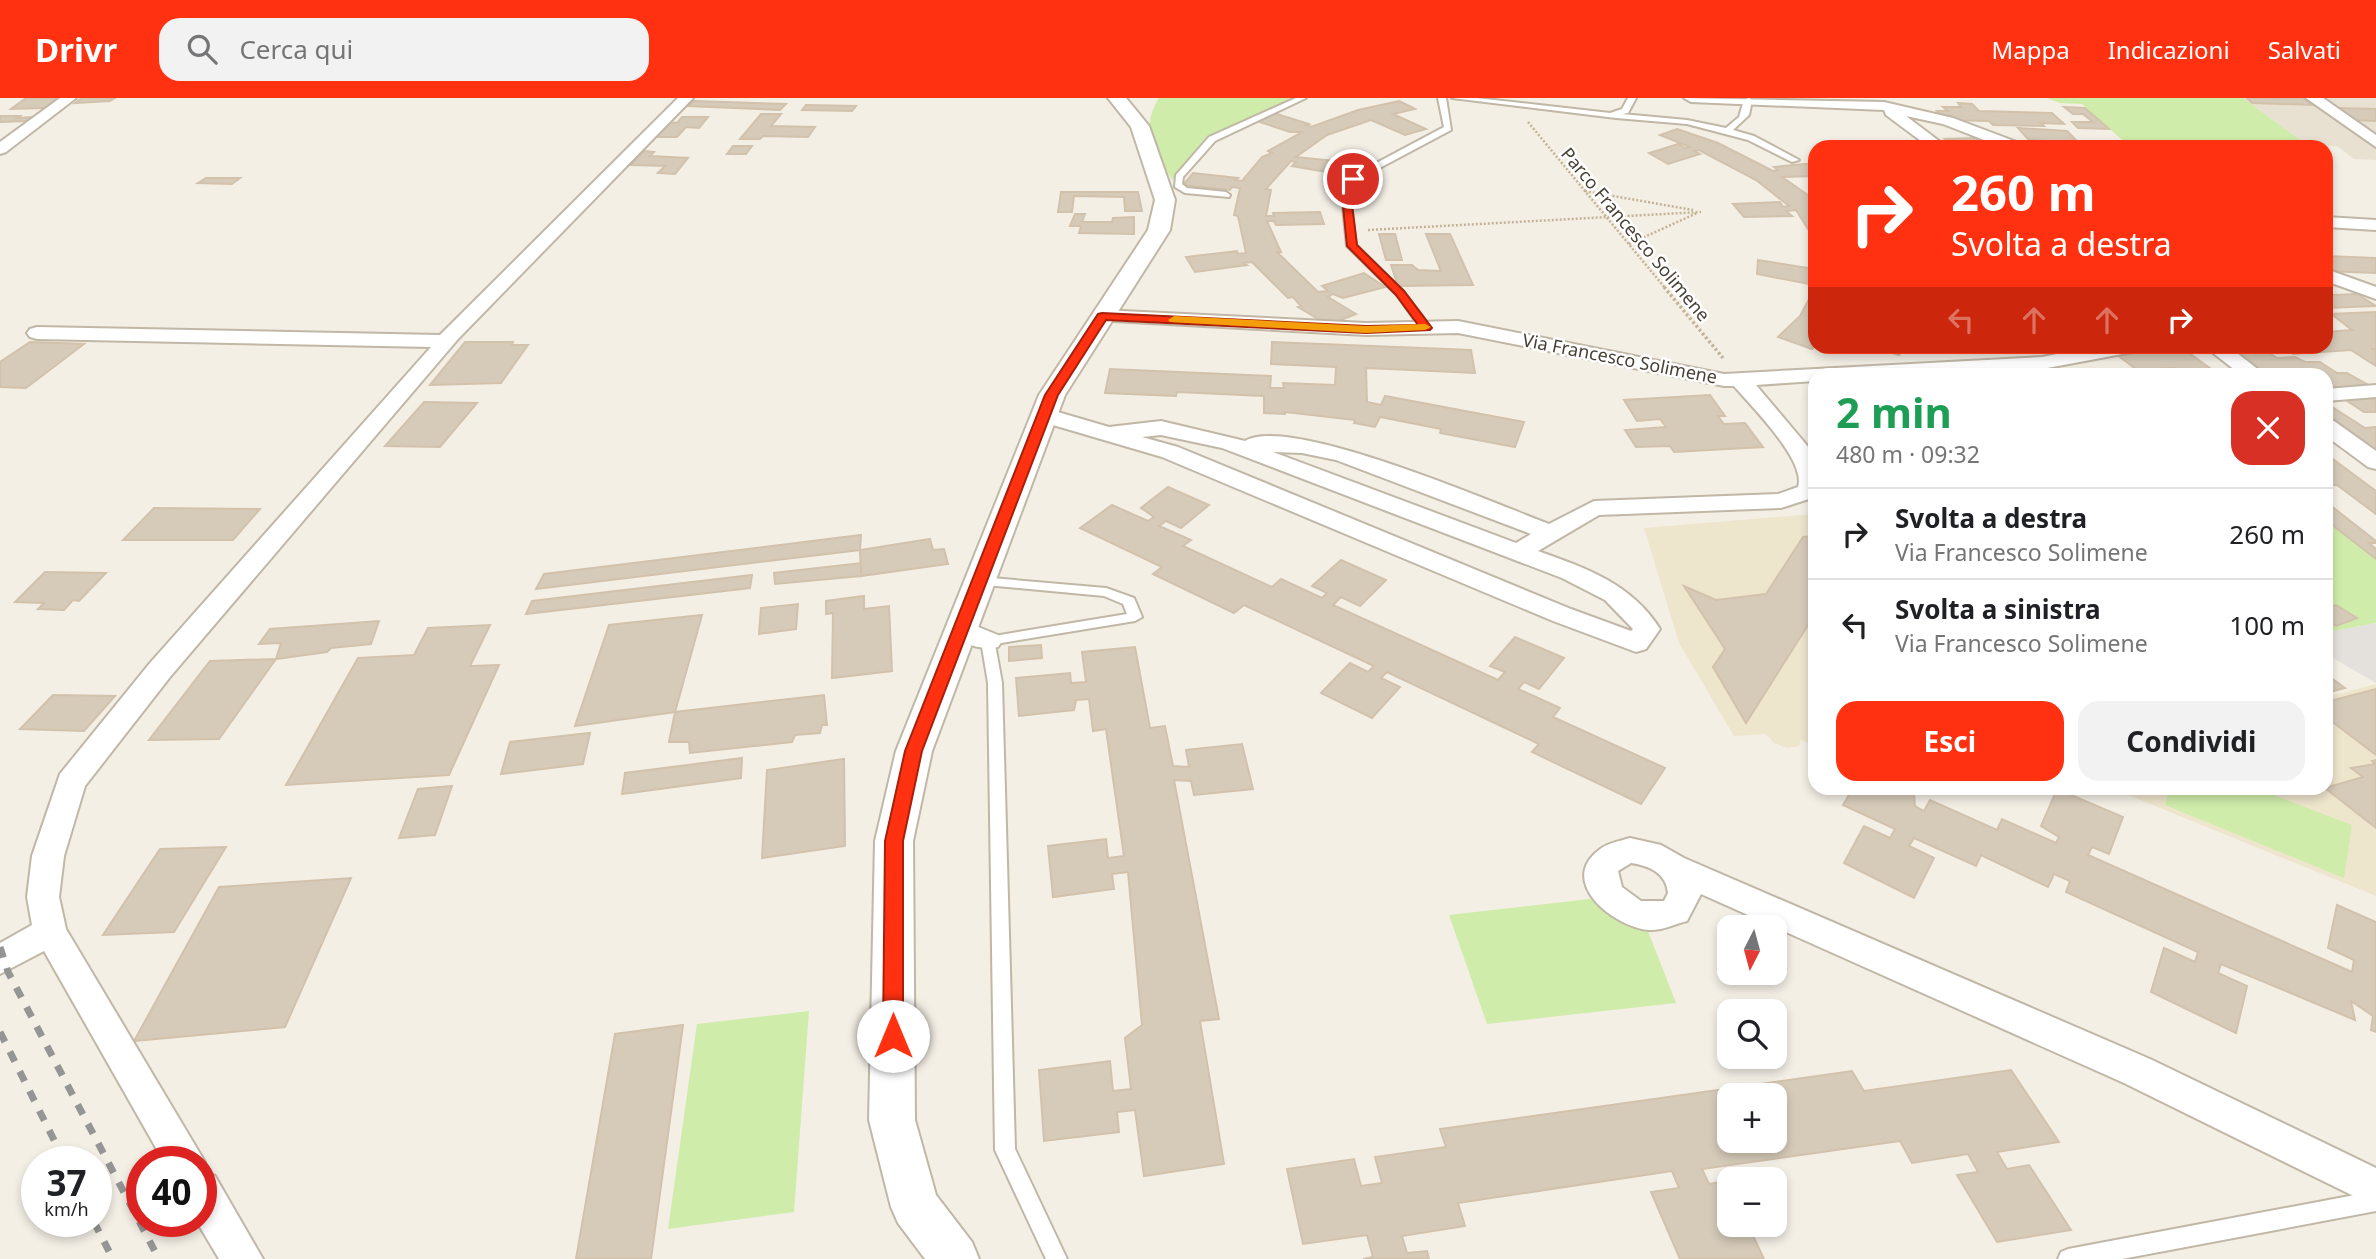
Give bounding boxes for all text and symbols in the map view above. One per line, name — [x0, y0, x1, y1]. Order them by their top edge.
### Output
search box — [159, 18, 649, 81]
text: Drivr — [35, 27, 117, 72]
icon: search — [183, 30, 221, 68]
text: Cerca qui — [239, 31, 353, 67]
text: Mappa — [1992, 33, 2070, 66]
text: Indicazioni — [2108, 33, 2230, 66]
text: Salvati — [2268, 33, 2341, 66]
street label: Parco Francesco Solimene — [1556, 142, 1716, 326]
pin — [1323, 149, 1383, 209]
text: 260 m — [1951, 159, 2096, 225]
icon: arrive — [1334, 160, 1372, 198]
icon: right — [1836, 168, 1927, 259]
text: Svolta a destra — [1951, 222, 2172, 265]
icon: left — [1942, 301, 1980, 339]
icon: ahead — [2015, 301, 2053, 339]
icon: ahead — [2088, 301, 2126, 339]
icon: right — [2161, 301, 2199, 339]
street label: Via Francesco Solimene — [1521, 327, 1719, 389]
text: 2 min — [1836, 383, 1952, 440]
button: close — [2231, 391, 2305, 465]
text: 480 m · 09:32 — [1836, 438, 1980, 470]
text: Svolta a destra — [1895, 500, 2087, 536]
icon: right — [1836, 515, 1874, 553]
text: 260 m — [2229, 516, 2305, 552]
text: Via Francesco Solimene — [1895, 536, 2148, 568]
text: Svolta a sinistra — [1895, 591, 2101, 627]
icon: left — [1836, 606, 1874, 644]
text: 100 m — [2229, 607, 2305, 643]
text: Via Francesco Solimene — [1895, 627, 2148, 659]
button: Esci — [1836, 701, 2064, 781]
button: Condividi — [2078, 701, 2305, 781]
north arrow — [1717, 915, 1787, 985]
map controls — [1717, 915, 1787, 1237]
position arrow — [856, 999, 930, 1073]
button: search — [1717, 999, 1787, 1069]
button: + — [1717, 1083, 1787, 1153]
speed limit sign: 40 — [126, 1146, 217, 1237]
text: 37 — [46, 1159, 87, 1206]
button: − — [1717, 1167, 1787, 1237]
text: km/h — [44, 1197, 89, 1221]

